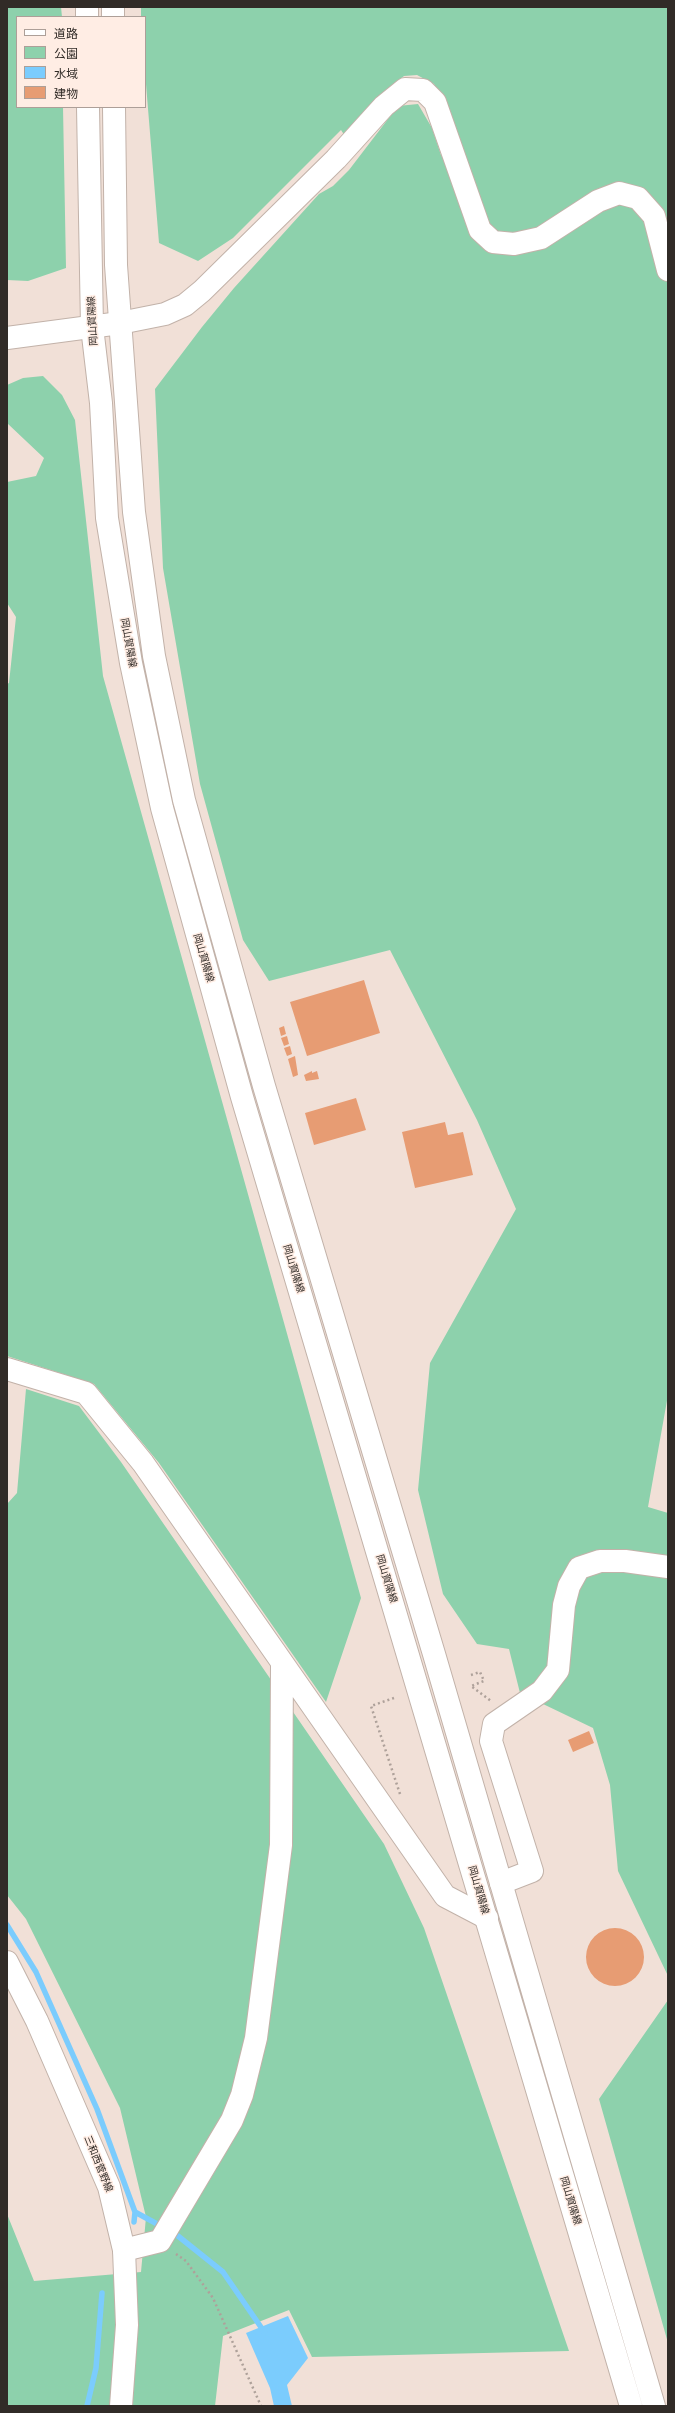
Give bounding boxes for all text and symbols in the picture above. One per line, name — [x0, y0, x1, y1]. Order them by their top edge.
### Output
legend — [16, 16, 146, 108]
text: 道路 — [54, 27, 78, 41]
text: 公園 — [54, 47, 78, 61]
text: 水域 — [54, 67, 78, 81]
text: 建物 — [54, 87, 78, 101]
street label: 岡山賀陽線 — [86, 296, 100, 346]
street label: 岡山賀陽線 — [118, 617, 138, 669]
street label: 岡山賀陽線 — [190, 932, 216, 984]
street label: 岡山賀陽線 — [280, 1243, 306, 1295]
street label: 岡山賀陽線 — [373, 1553, 399, 1605]
street label: 岡山賀陽線 — [465, 1864, 491, 1916]
street label: 三和西菅野線 — [81, 2134, 115, 2194]
street label: 岡山賀陽線 — [557, 2175, 583, 2227]

